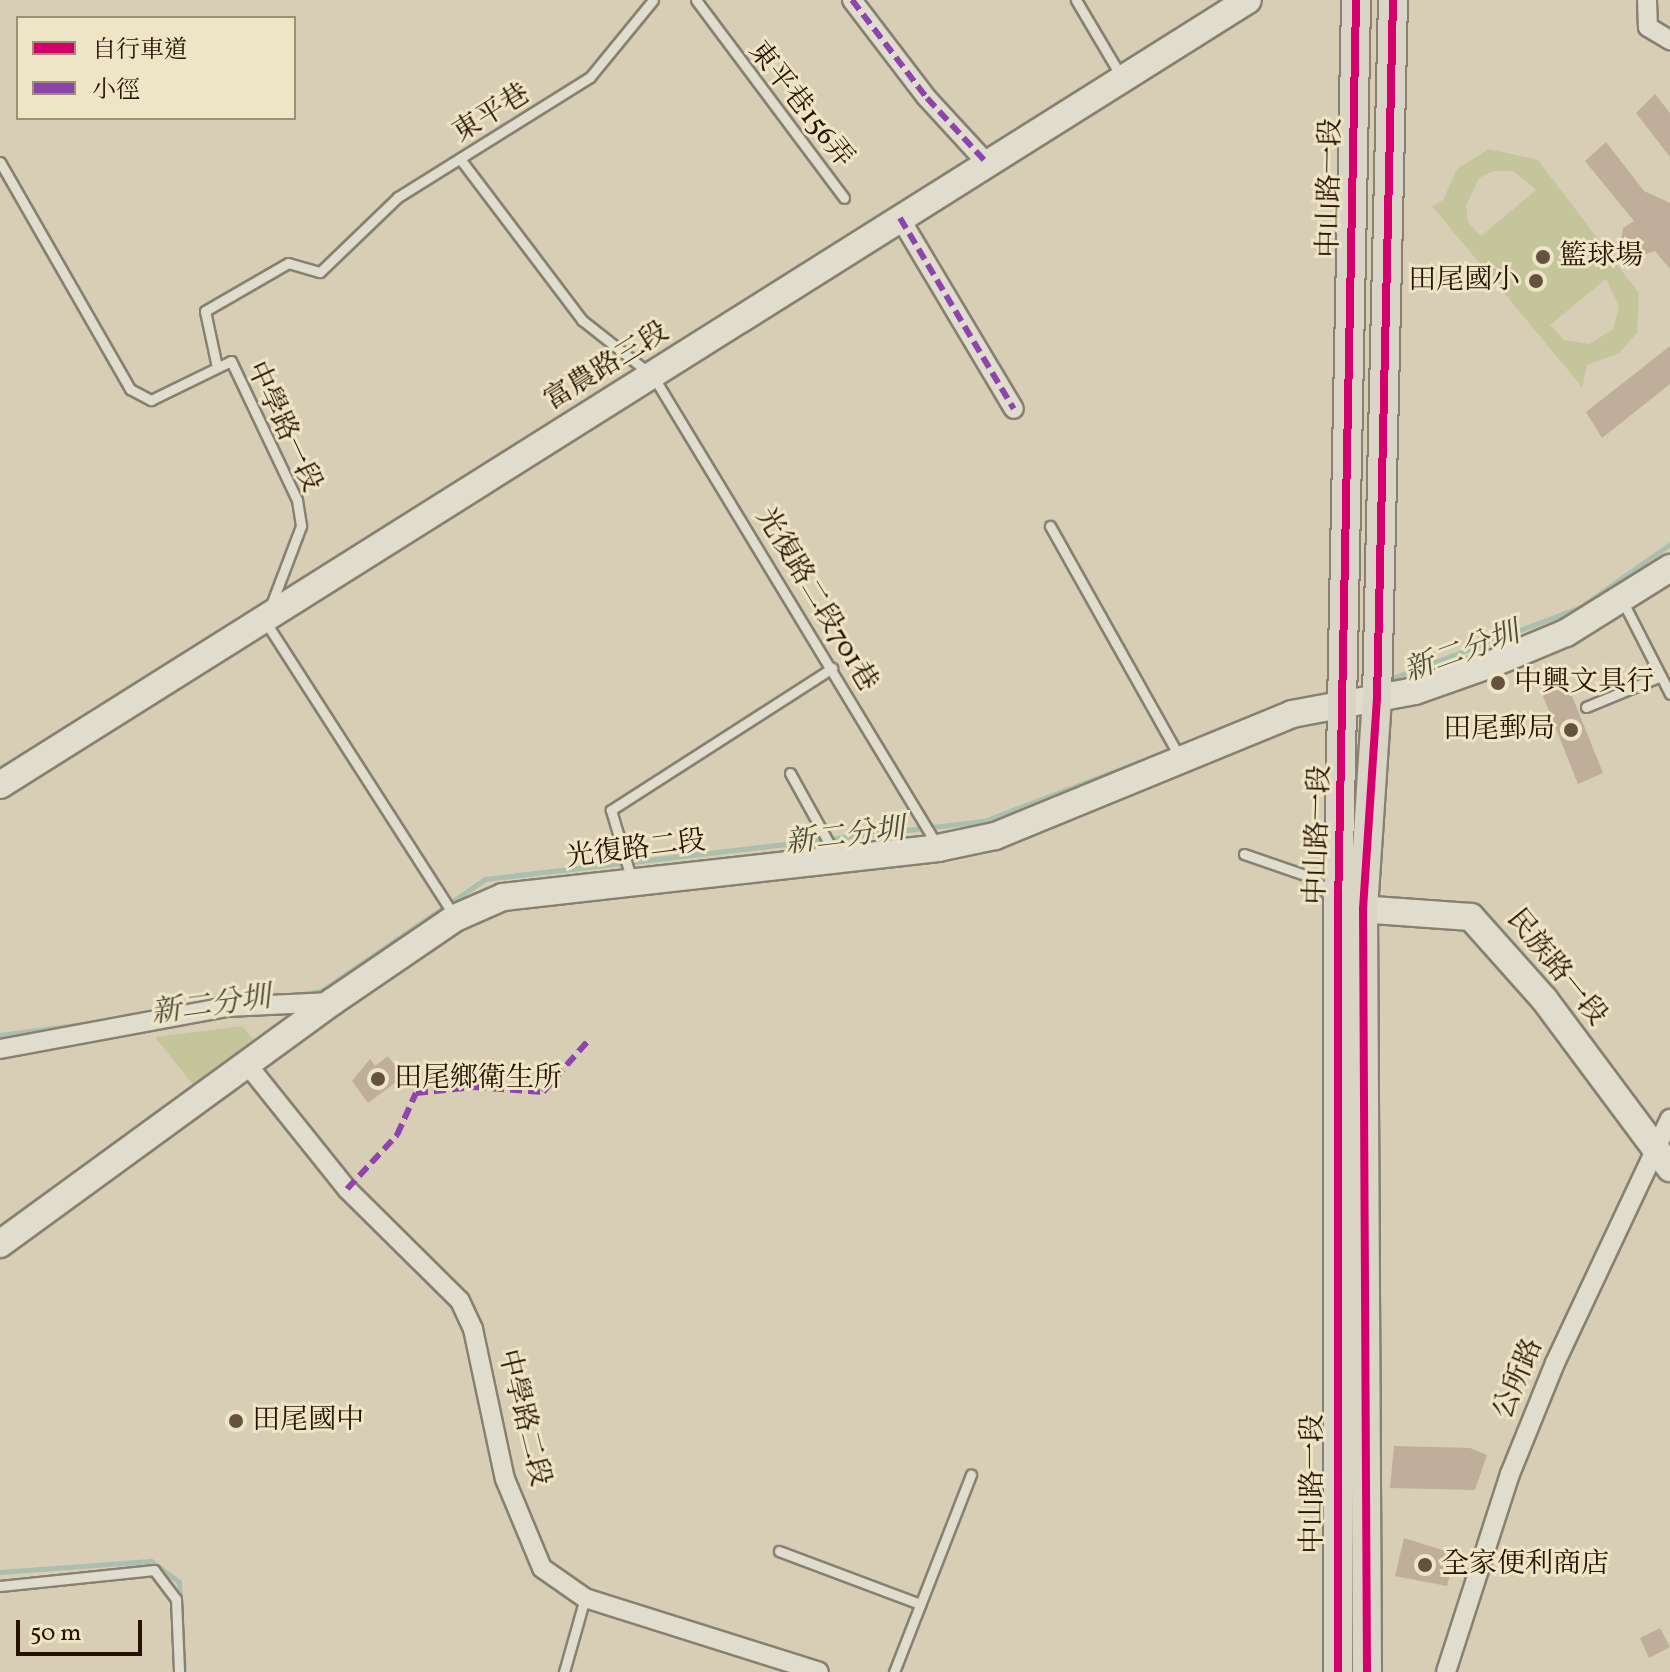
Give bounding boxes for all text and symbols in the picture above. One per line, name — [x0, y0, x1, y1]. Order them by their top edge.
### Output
legend — [16, 16, 296, 120]
text: 自行車道 — [92, 34, 188, 68]
street label: 東平巷156弄 — [740, 35, 860, 175]
text: 小徑 — [92, 74, 140, 108]
street label: 東平巷 — [447, 77, 537, 151]
street label: 中山路一段 — [1313, 118, 1349, 258]
place label: 籃球場 — [1559, 240, 1643, 274]
marker: 籃球場 — [1534, 248, 1552, 266]
place label: 田尾國小 — [1408, 264, 1520, 298]
marker: 田尾國小 — [1527, 272, 1545, 290]
street label: 富農路三段 — [539, 316, 675, 418]
street label: 中學路一段 — [238, 356, 328, 498]
street label: 光復路二段701巷 — [748, 502, 884, 698]
water label: 新二分圳 — [1399, 616, 1525, 690]
place label: 中興文具行 — [1514, 666, 1654, 700]
marker: 中興文具行 — [1489, 674, 1507, 692]
place label: 田尾郵局 — [1443, 713, 1555, 747]
marker: 田尾郵局 — [1562, 721, 1580, 739]
street label: 中山路一段 — [1300, 764, 1338, 906]
water label: 新二分圳 — [783, 812, 907, 862]
street label: 光復路二段 — [564, 825, 708, 875]
street label: 民族路一段 — [1499, 903, 1613, 1033]
water label: 新二分圳 — [149, 980, 273, 1032]
place label: 田尾鄉衛生所 — [394, 1062, 562, 1096]
marker: 田尾鄉衛生所 — [369, 1070, 387, 1088]
street label: 公所路 — [1487, 1334, 1551, 1424]
street label: 中學路二段 — [490, 1346, 556, 1490]
place label: 田尾國中 — [252, 1404, 364, 1438]
marker: 田尾國中 — [227, 1412, 245, 1430]
street label: 中山路一段 — [1297, 1414, 1331, 1554]
place label: 全家便利商店 — [1441, 1548, 1609, 1582]
marker: 全家便利商店 — [1416, 1556, 1434, 1574]
scale bar — [20, 1604, 146, 1654]
text: 50 m — [30, 1617, 82, 1651]

